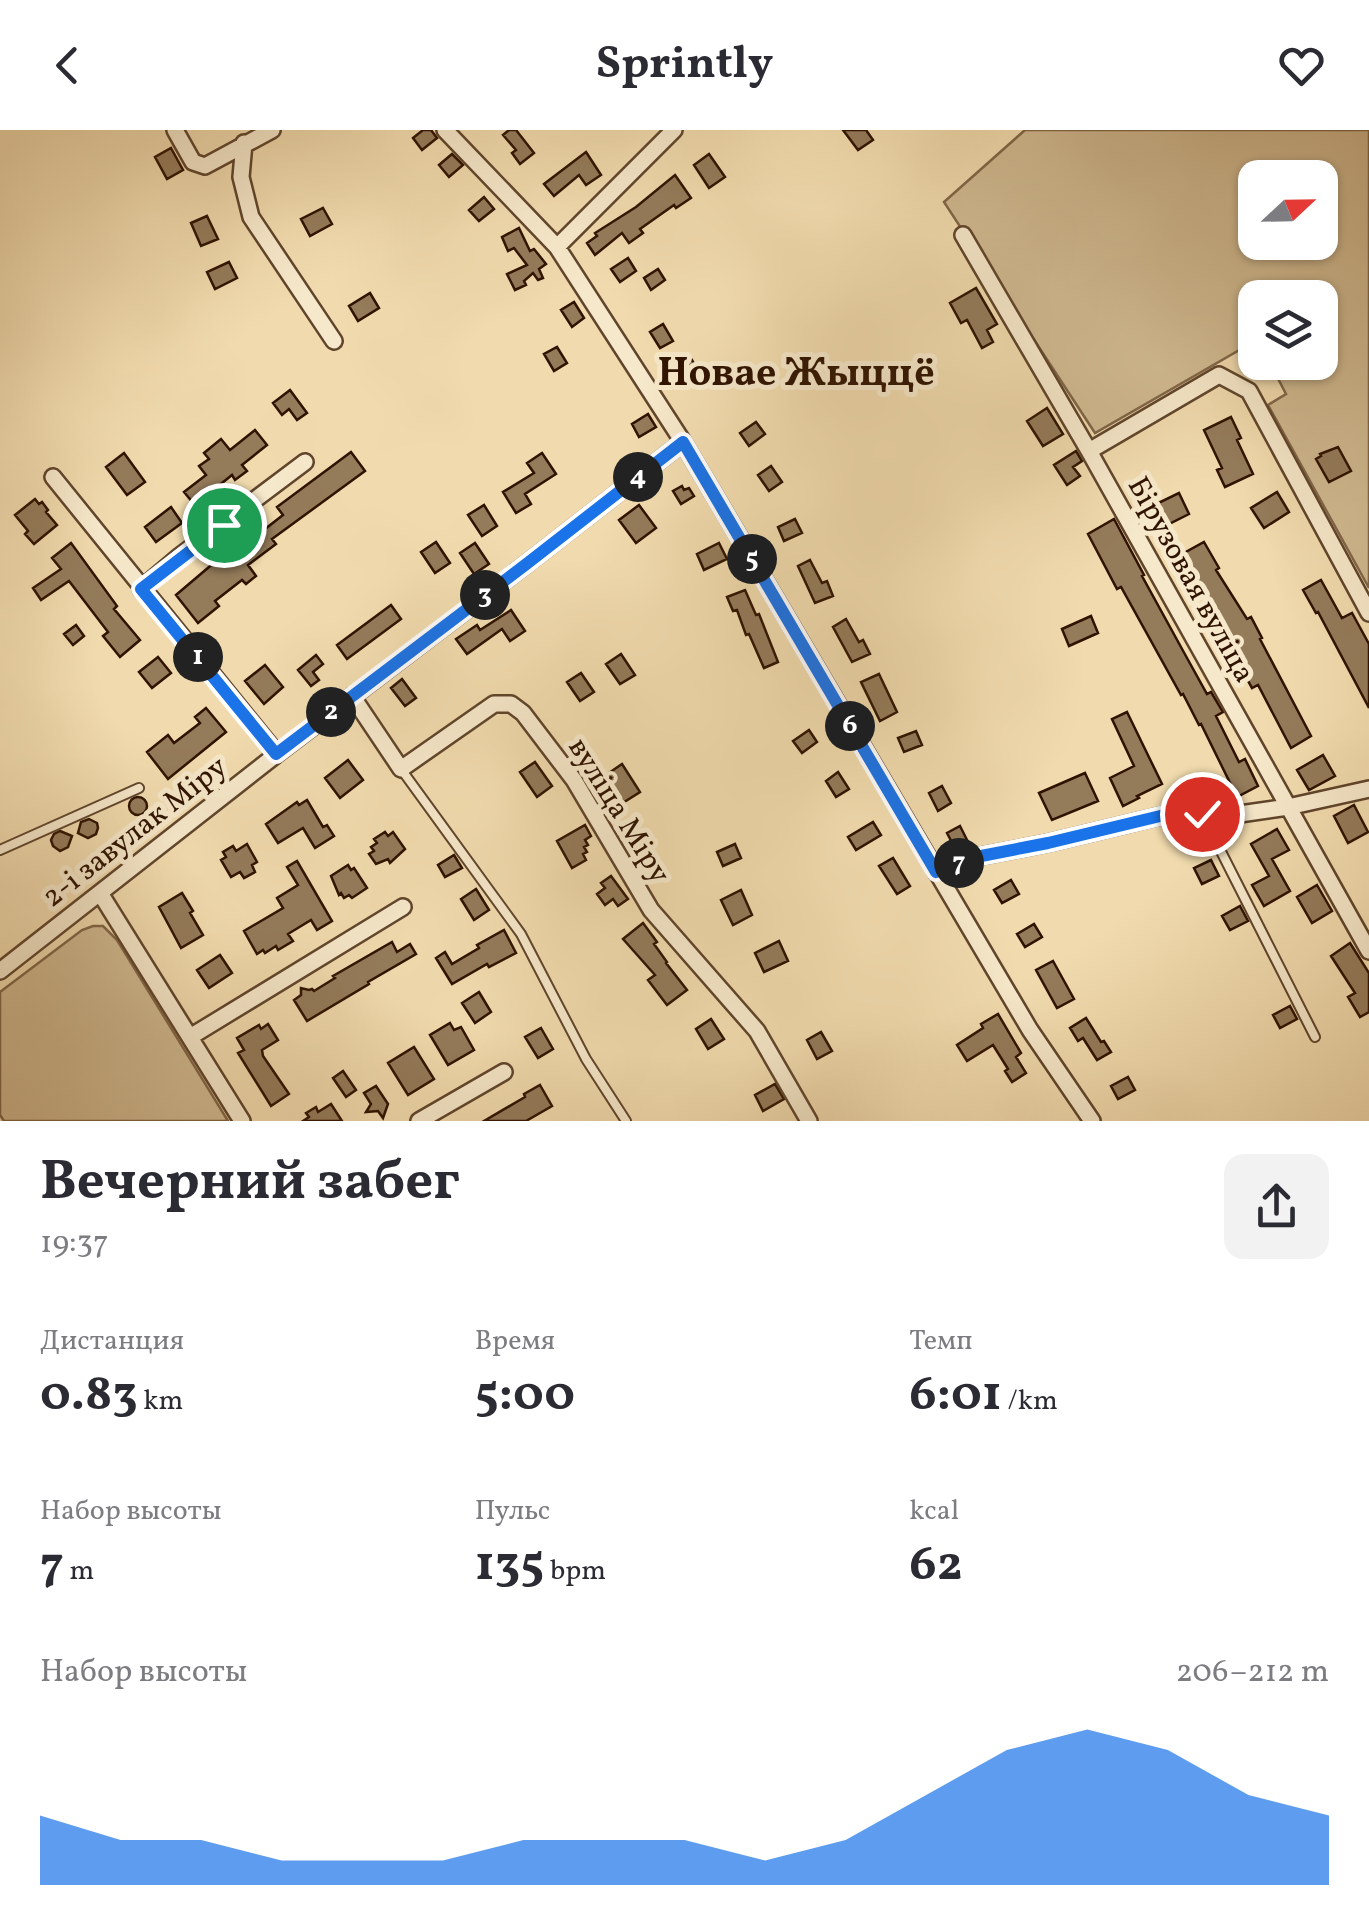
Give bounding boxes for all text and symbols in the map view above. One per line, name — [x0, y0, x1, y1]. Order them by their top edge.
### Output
text: Sprintly — [596, 34, 773, 97]
icon: back — [40, 38, 95, 93]
icon: heart — [1274, 38, 1329, 93]
north arrow — [1238, 160, 1338, 260]
map controls — [1238, 160, 1338, 380]
button: layers — [1238, 280, 1338, 380]
district label: Новае Жыццё — [657, 347, 935, 403]
pin: 4 — [613, 452, 663, 502]
text: 4 — [630, 457, 646, 496]
street label: Бірузовая вуліца — [1116, 469, 1264, 691]
pin — [182, 483, 267, 568]
icon: arrive — [197, 498, 252, 553]
pin: 5 — [727, 534, 777, 584]
text: 5 — [745, 539, 759, 578]
pin: 3 — [460, 570, 510, 620]
text: 3 — [478, 575, 492, 614]
pin: 1 — [173, 632, 223, 682]
text: 1 — [192, 637, 204, 676]
pin: 2 — [306, 687, 356, 737]
text: 2 — [324, 692, 338, 731]
pin: 6 — [825, 701, 875, 751]
text: 6 — [842, 706, 858, 745]
street label: вуліца Міру — [557, 730, 680, 892]
street label: 2-і завулак Міру — [34, 747, 237, 918]
pin — [1160, 772, 1245, 857]
icon: check — [1175, 787, 1230, 842]
pin: 7 — [934, 838, 984, 888]
text: 7 — [952, 843, 966, 882]
text: Вечерний забег — [40, 1146, 460, 1222]
button: share — [1224, 1154, 1329, 1259]
text: 19:37 — [40, 1222, 109, 1266]
text: Дистанция — [40, 1322, 184, 1361]
text: Время — [475, 1322, 555, 1361]
text: Темп — [909, 1322, 973, 1361]
text: 0.83 — [40, 1361, 138, 1431]
text: 5:00 — [475, 1361, 575, 1431]
text: 6:01 — [909, 1361, 1002, 1431]
text: km — [138, 1382, 183, 1421]
text: /km — [1002, 1382, 1058, 1421]
text: Набор высоты — [40, 1492, 221, 1531]
text: Пульс — [475, 1492, 550, 1531]
text: kcal — [909, 1492, 959, 1531]
text: 7 — [40, 1531, 64, 1601]
text: 135 — [475, 1531, 544, 1601]
text: 62 — [909, 1531, 963, 1601]
text: m — [64, 1552, 94, 1591]
text: bpm — [544, 1552, 606, 1591]
text: Набор высоты — [40, 1651, 247, 1695]
text: 206–212 m — [1176, 1651, 1329, 1695]

